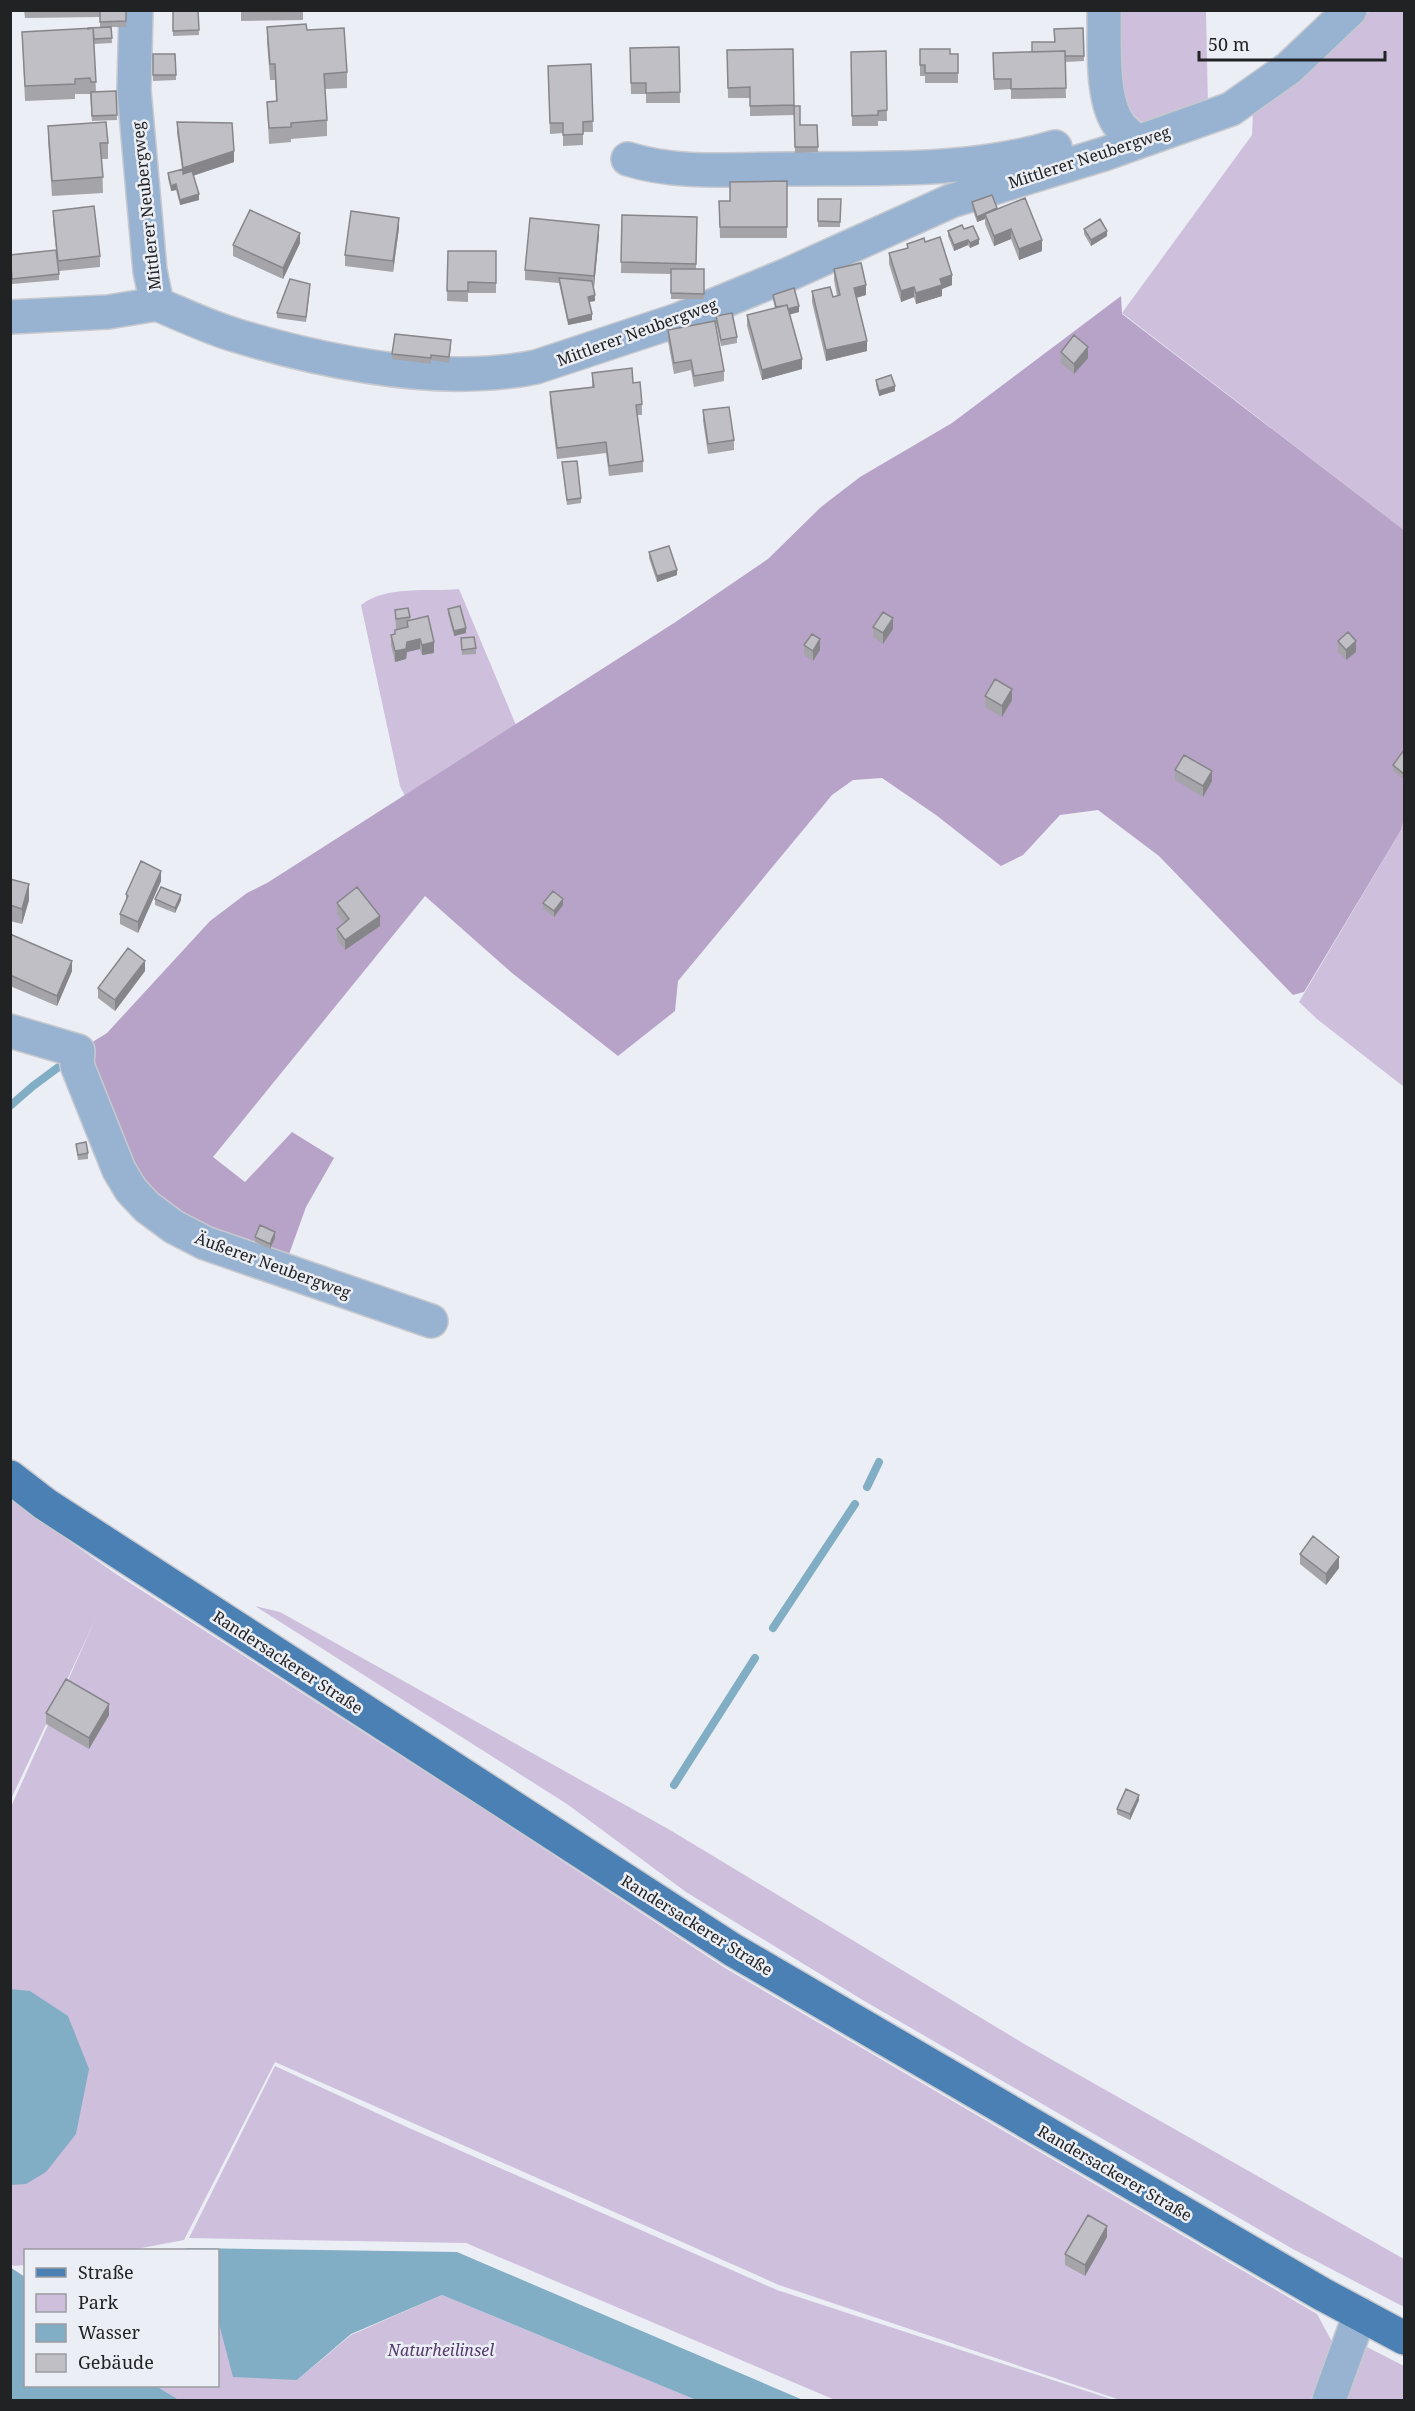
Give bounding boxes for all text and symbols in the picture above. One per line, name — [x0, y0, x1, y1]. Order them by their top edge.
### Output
scale bar — [1199, 24, 1385, 62]
text: 50 m — [1208, 32, 1250, 56]
street label: Mittlerer Neubergweg — [126, 120, 166, 291]
street label: Mittlerer Neubergweg — [1005, 120, 1173, 194]
street label: Mittlerer Neubergweg — [554, 293, 721, 371]
street label: Äußerer Neubergweg — [192, 1227, 354, 1304]
street label: Randersackerer Straße — [209, 1605, 367, 1719]
street label: Randersackerer Straße — [617, 1869, 777, 1981]
street label: Randersackerer Straße — [1034, 2120, 1196, 2226]
legend — [24, 2249, 219, 2387]
text: Straße — [78, 2260, 134, 2284]
text: Park — [78, 2290, 118, 2314]
text: Wasser — [78, 2320, 141, 2344]
park label: Naturheilinsel — [387, 2339, 494, 2361]
text: Gebäude — [78, 2350, 154, 2374]

